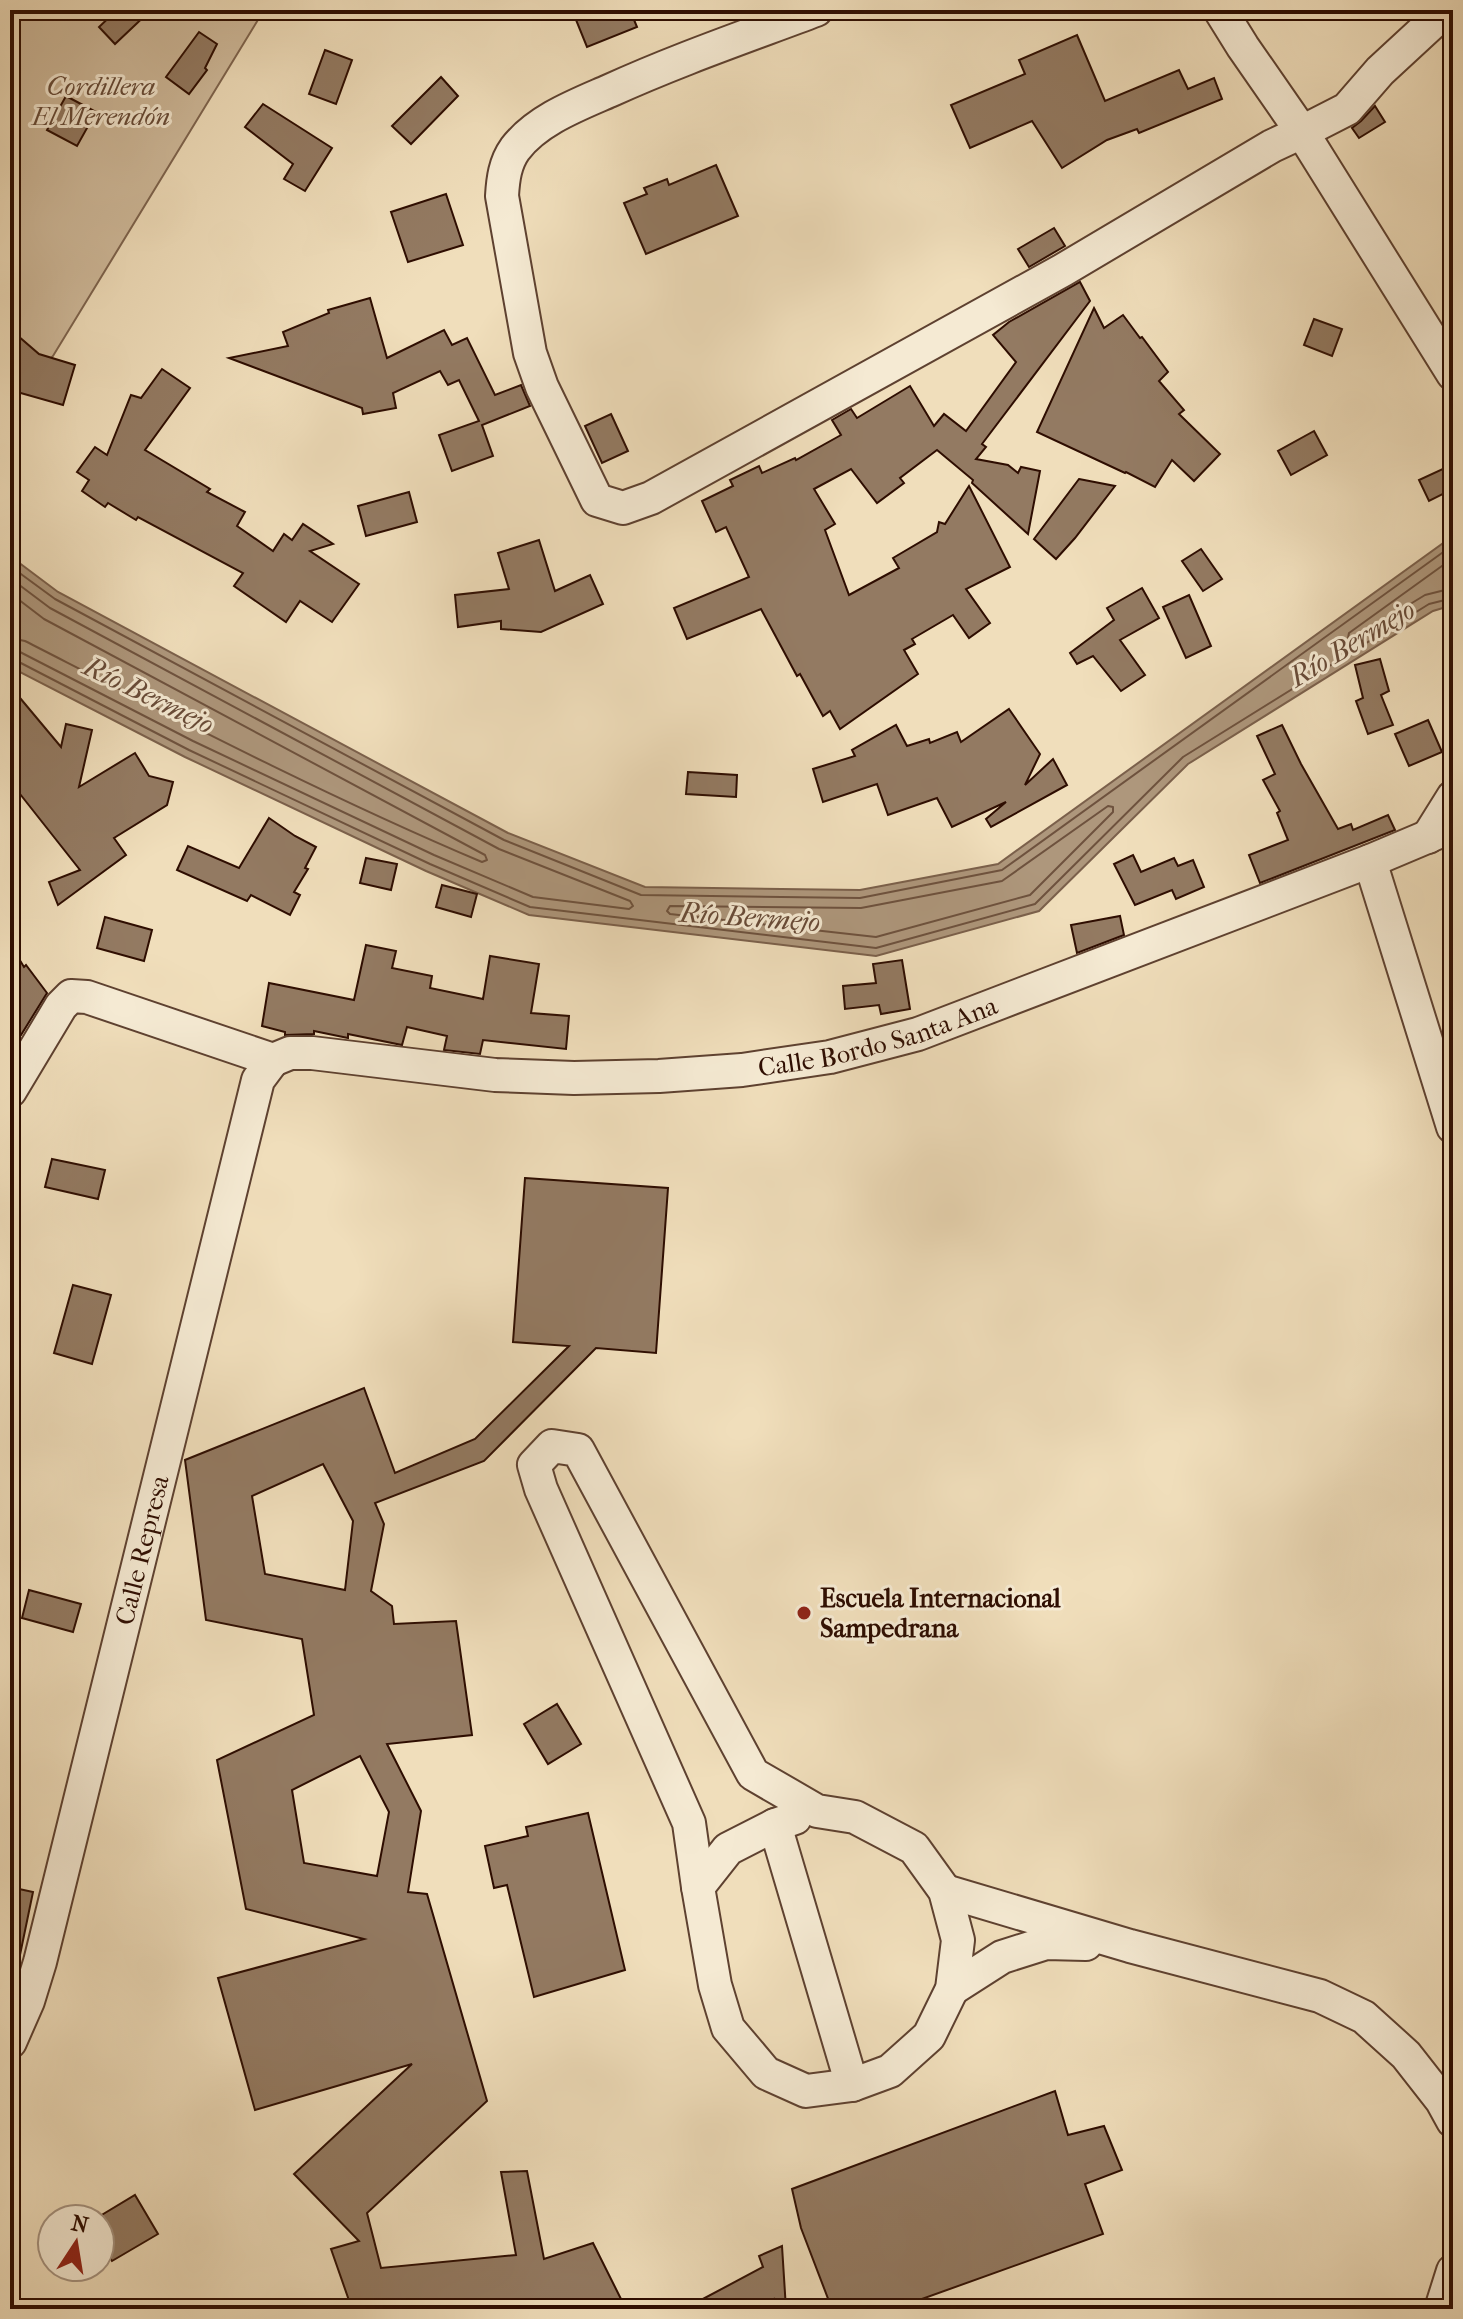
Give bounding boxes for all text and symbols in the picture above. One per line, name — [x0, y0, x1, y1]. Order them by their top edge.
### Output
park label: Cordillera El Merendón — [30, 71, 170, 132]
water label: Río Bermejo — [1281, 593, 1421, 694]
water label: Río Bermejo — [77, 648, 219, 741]
water label: Río Bermejo — [677, 895, 821, 938]
street label: Calle Bordo Santa Ana — [756, 989, 1003, 1083]
street label: Calle Represa — [108, 1471, 175, 1628]
place label: Escuela Internacional Sampedrana — [820, 1583, 1062, 1644]
marker: Escuela Internacional Sampedrana — [795, 1604, 813, 1622]
north arrow — [36, 2203, 116, 2283]
text: N — [69, 2210, 91, 2239]

